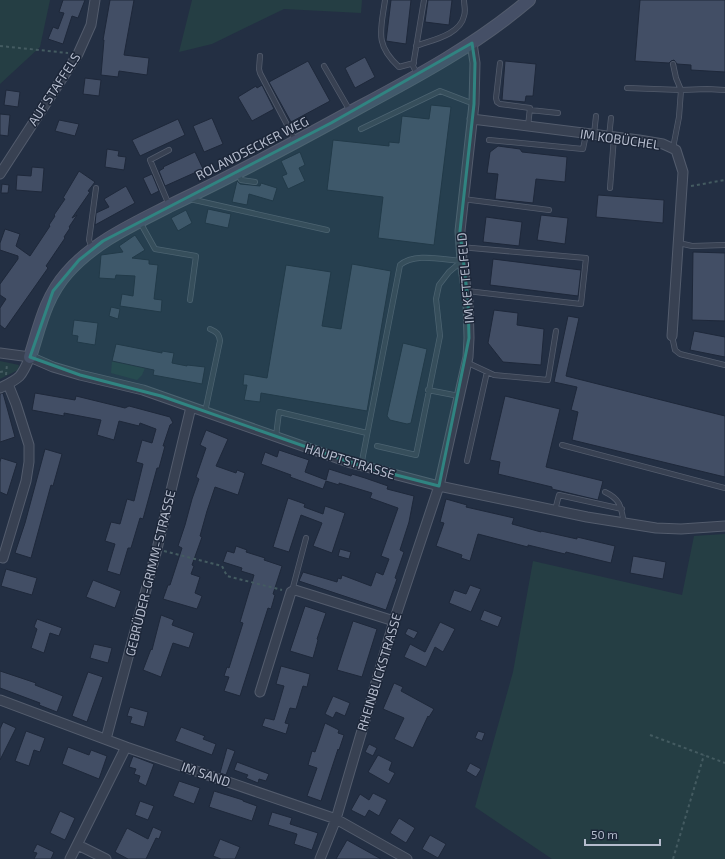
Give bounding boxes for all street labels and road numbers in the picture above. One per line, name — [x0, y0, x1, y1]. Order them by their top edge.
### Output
street label: AUF STAFFELS — [24, 49, 84, 129]
street label: ROLANDSECKER WEG — [193, 113, 311, 183]
street label: IM KOBÜCHEL — [579, 125, 661, 153]
street label: IM KETTELFELD — [453, 232, 477, 324]
street label: HAUPTSTRASSE — [303, 440, 397, 482]
street label: GEBRÜDER-GRIMM-STRASSE — [122, 488, 178, 658]
street label: RHEINBLICKSTRASSE — [353, 611, 405, 733]
street label: IM SAND — [179, 758, 233, 790]

